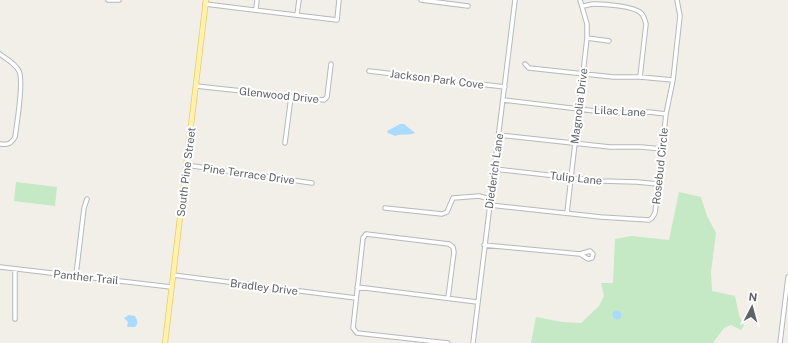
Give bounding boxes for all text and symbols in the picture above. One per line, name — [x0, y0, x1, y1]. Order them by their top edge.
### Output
street label: Jackson Park Cove — [389, 67, 485, 91]
street label: Magnolia Drive — [568, 67, 590, 145]
street label: Glenwood Drive — [239, 85, 319, 105]
street label: Lilac Lane — [594, 104, 646, 118]
street label: South Pine Street — [175, 126, 197, 218]
street label: Rosebud Circle — [650, 127, 670, 205]
street label: Diederich Lane — [483, 132, 505, 210]
street label: Pine Terrace Drive — [202, 162, 296, 186]
street label: Tulip Lane — [549, 169, 603, 187]
street label: Panther Trail — [53, 268, 119, 286]
street label: Bradley Drive — [229, 277, 299, 297]
north arrow — [732, 287, 772, 327]
text: N — [748, 291, 758, 303]

